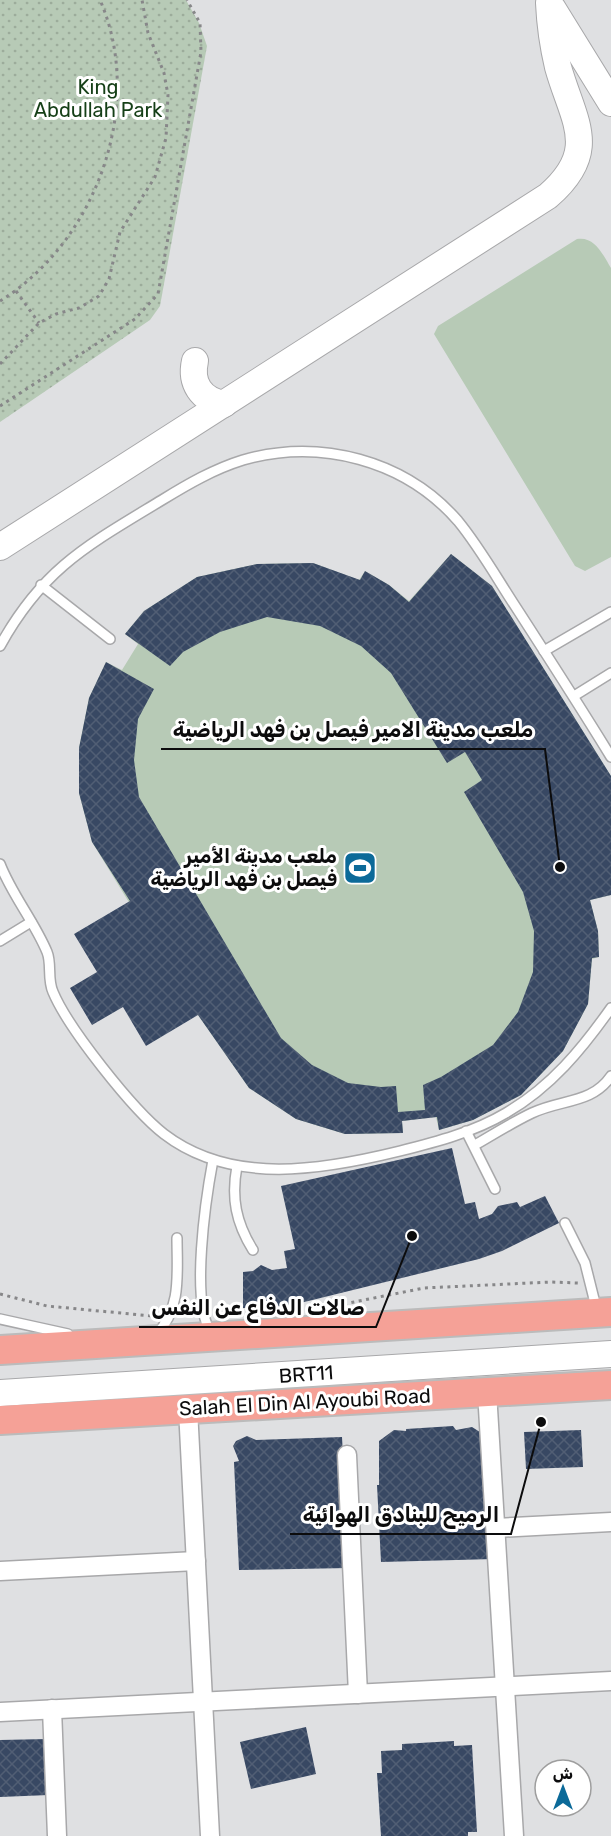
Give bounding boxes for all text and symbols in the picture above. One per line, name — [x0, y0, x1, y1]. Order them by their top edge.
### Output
park label: King Abdullah Park — [34, 75, 163, 122]
callout: ملعب مدينة الامير فيصل بن فهد الرياضية — [161, 710, 545, 749]
text: ملعب مدينة الامير فيصل بن فهد الرياضية — [173, 717, 533, 743]
place label: ملعب مدينة الأمير فيصل بن فهد الرياضية — [151, 844, 337, 891]
sports icon: ملعب مدينة الأمير فيصل بن فهد الرياضية — [342, 850, 378, 886]
callout: صالات الدفاع عن النفس — [139, 1288, 376, 1327]
text: صالات الدفاع عن النفس — [151, 1295, 365, 1323]
street label: BRT11 — [278, 1360, 334, 1388]
street label: Salah El Din Al Ayoubi Road — [179, 1383, 431, 1421]
callout: الرميح للبنادق الهوائية — [290, 1495, 511, 1534]
text: الرميح للبنادق الهوائية — [303, 1502, 499, 1529]
north arrow — [533, 1758, 593, 1818]
text: ش — [553, 1764, 573, 1783]

